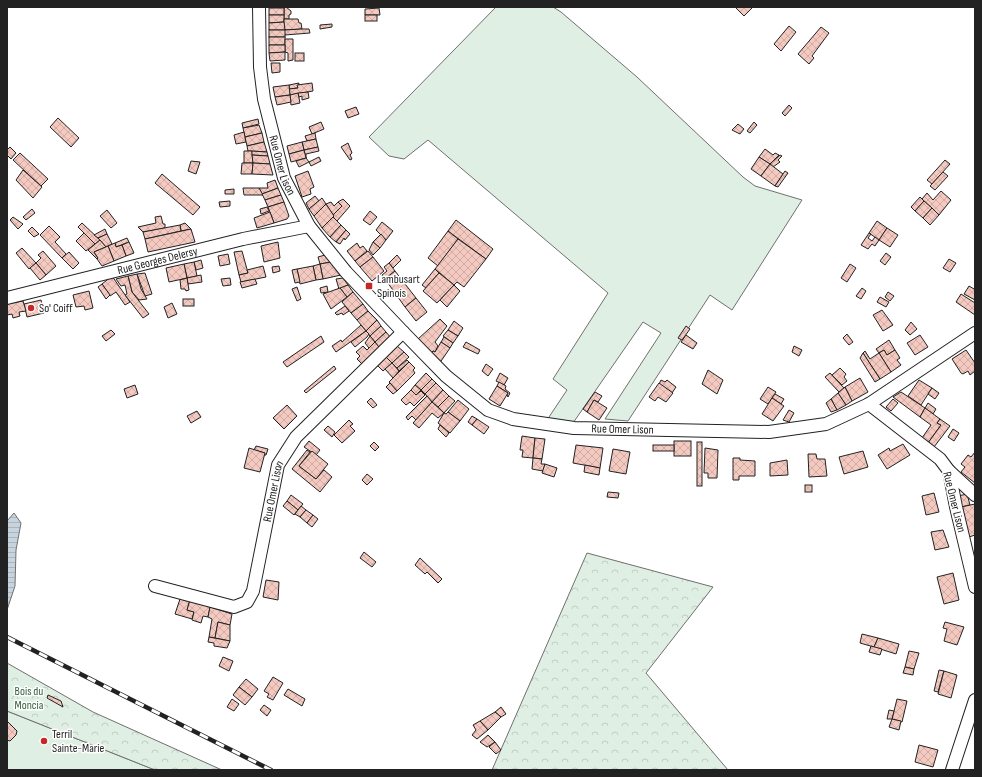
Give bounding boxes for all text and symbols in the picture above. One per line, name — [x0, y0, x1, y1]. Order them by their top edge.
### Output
street label: Rue Omer Lison — [266, 134, 299, 198]
street label: Rue Georges Delersy — [116, 243, 199, 278]
place label: Lambusart Spinois — [377, 272, 420, 301]
marker: Lambusart Spinois — [364, 281, 374, 291]
place label: So' Coiff — [39, 301, 73, 316]
marker: So' Coiff — [26, 303, 36, 313]
street label: Rue Omer Lison — [591, 421, 654, 437]
street label: Rue Omer Lison — [259, 457, 287, 523]
street label: Rue Omer Lison — [939, 470, 969, 534]
park label: Bois du Moncia — [15, 684, 44, 713]
place label: Terril Sainte-Marie — [52, 727, 104, 756]
marker: Terril Sainte-Marie — [39, 736, 49, 746]

